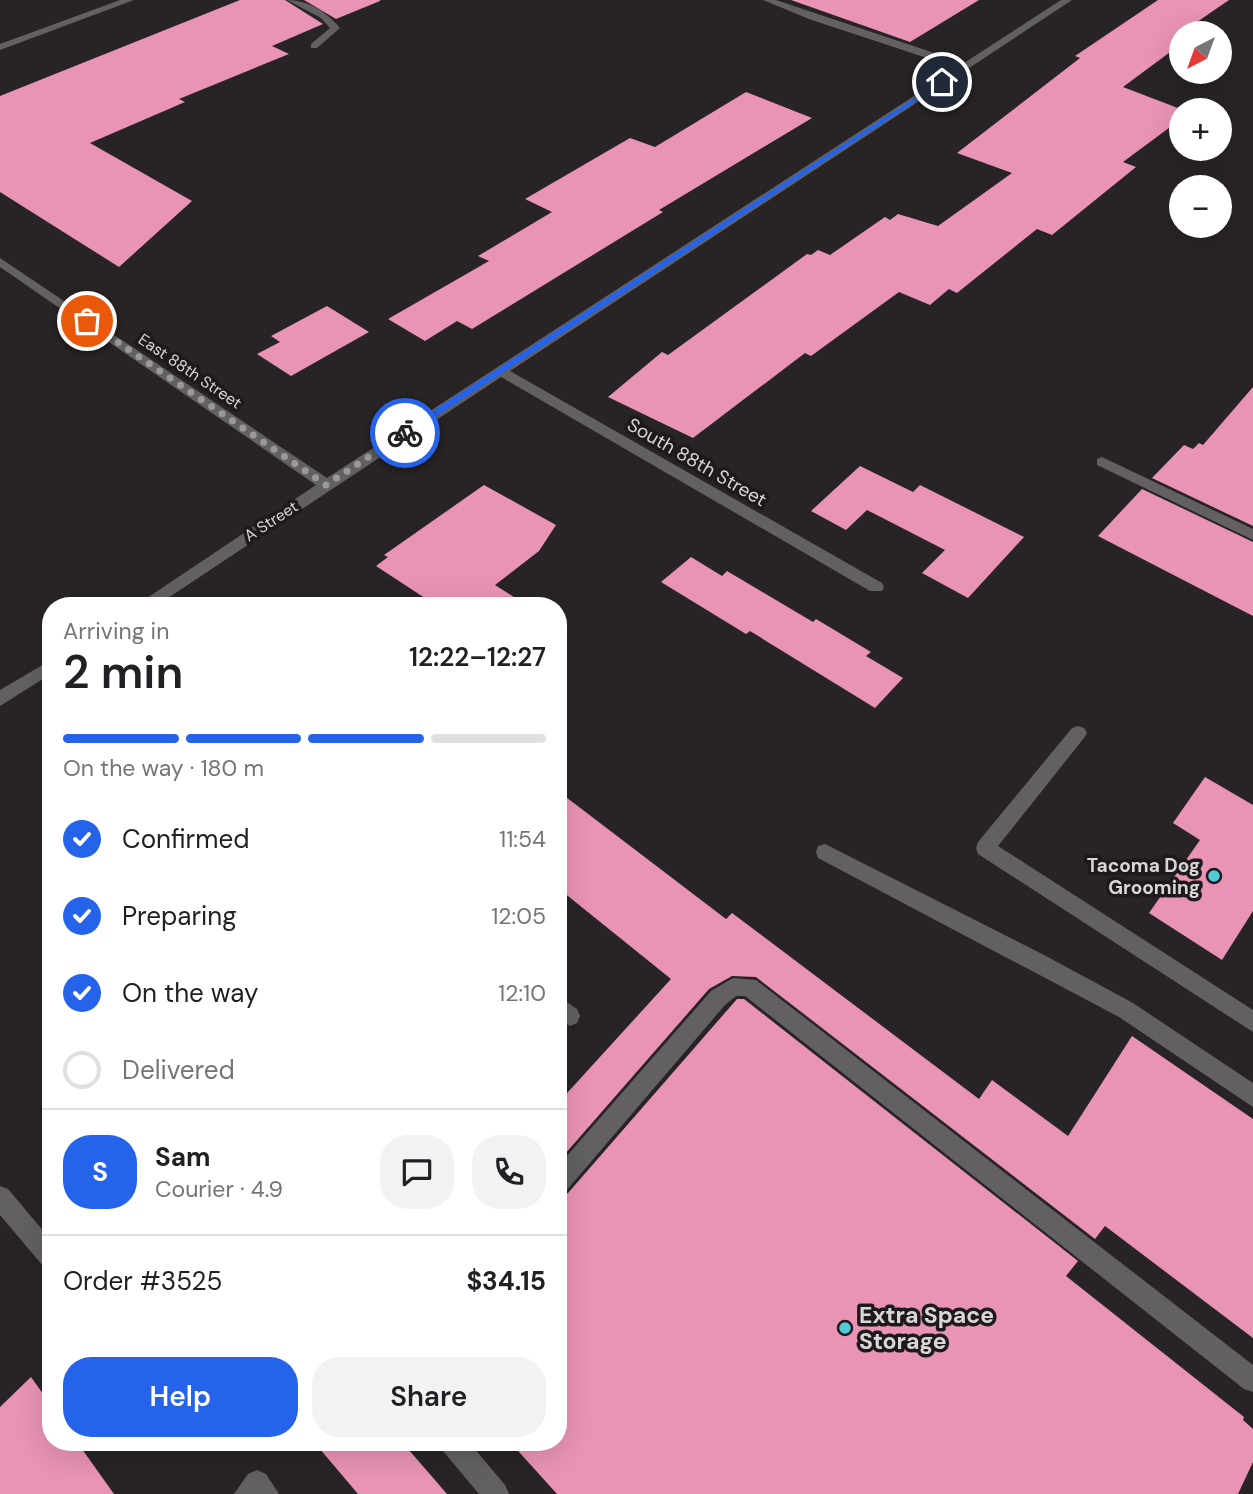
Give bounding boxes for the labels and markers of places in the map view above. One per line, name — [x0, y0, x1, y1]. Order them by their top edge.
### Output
pin — [912, 52, 972, 112]
pin — [57, 291, 117, 351]
place label: Tacoma Dog Grooming — [1087, 853, 1200, 900]
marker: Tacoma Dog Grooming — [1206, 868, 1222, 884]
place label: Extra Space Storage — [859, 1300, 994, 1356]
marker: Extra Space Storage — [837, 1320, 853, 1336]

